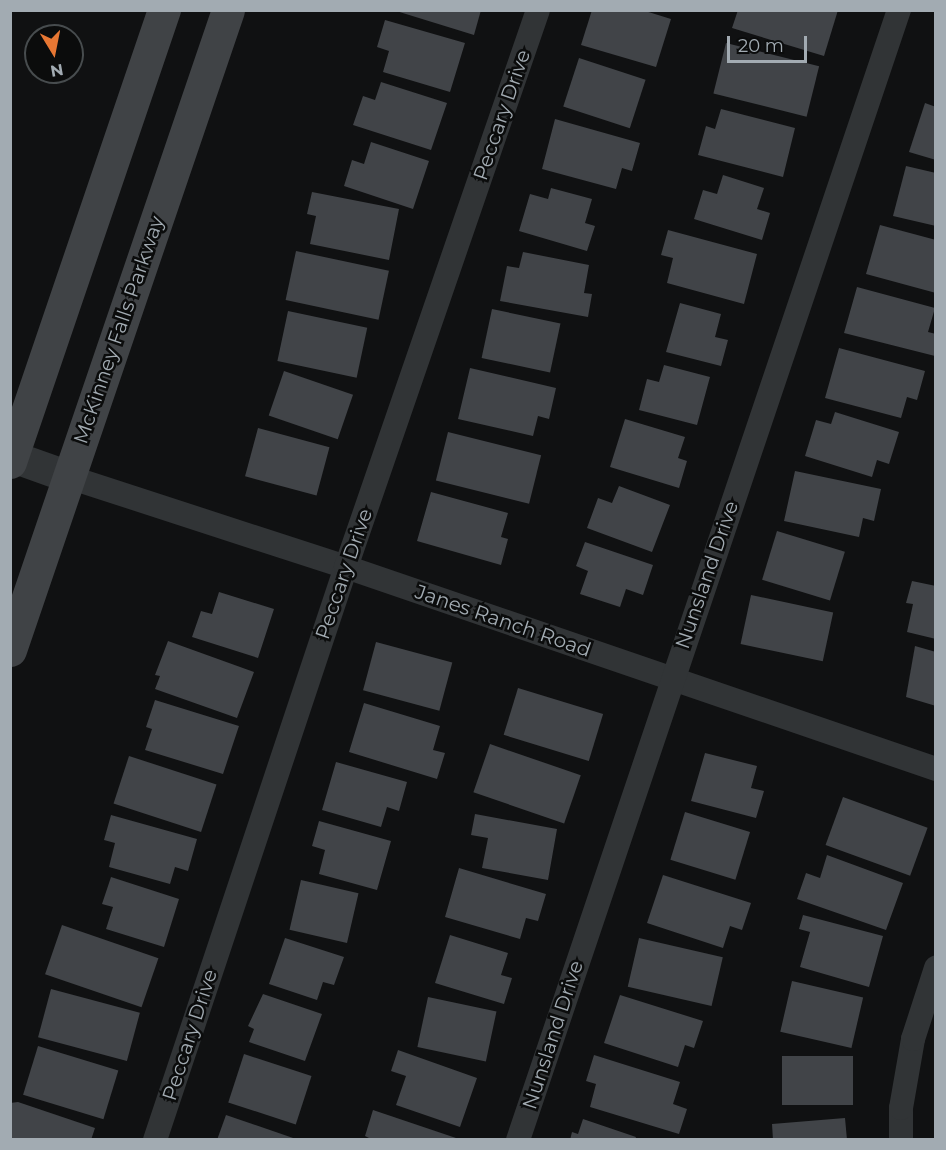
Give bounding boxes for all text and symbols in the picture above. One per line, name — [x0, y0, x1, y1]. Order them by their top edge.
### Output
north arrow — [24, 24, 84, 84]
scale bar — [730, 24, 810, 62]
text: 20 m — [738, 35, 784, 57]
street label: Peccary Drive — [468, 46, 536, 184]
text: N — [49, 60, 65, 81]
street label: McKinney Falls Parkway — [69, 213, 169, 447]
street label: Nunsland Drive — [670, 498, 744, 652]
street label: Peccary Drive — [310, 505, 378, 643]
street label: Janes Ranch Road — [412, 580, 594, 662]
street label: Nunsland Drive — [518, 958, 588, 1112]
street label: Peccary Drive — [157, 966, 223, 1104]

